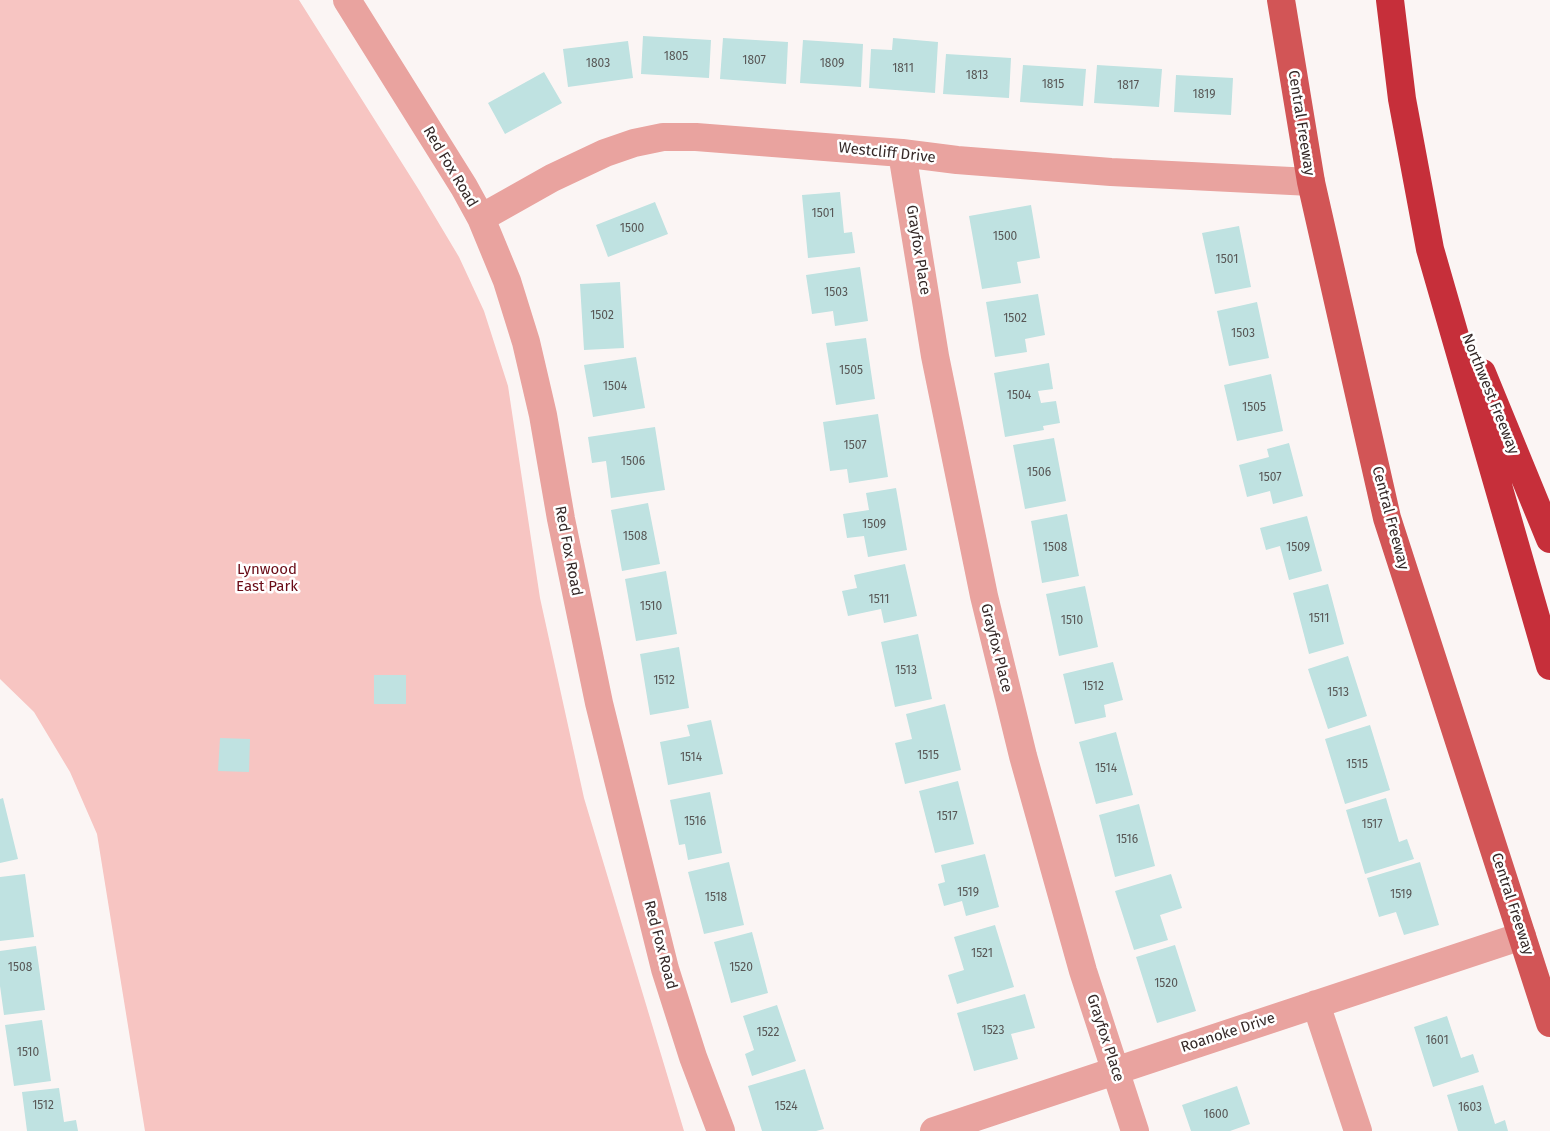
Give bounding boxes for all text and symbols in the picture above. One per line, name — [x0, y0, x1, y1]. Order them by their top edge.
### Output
house number: 1805 — [664, 50, 688, 64]
house number: 1807 — [742, 54, 766, 68]
house number: 1803 — [586, 57, 610, 71]
house number: 1809 — [820, 57, 844, 71]
house number: 1811 — [892, 62, 914, 76]
house number: 1813 — [966, 69, 988, 83]
street label: Central Freeway — [1284, 69, 1318, 177]
house number: 1815 — [1042, 78, 1064, 92]
house number: 1817 — [1117, 79, 1139, 93]
house number: 1819 — [1193, 88, 1215, 102]
street label: Red Fox Road — [419, 123, 481, 211]
street label: Westcliff Drive — [838, 139, 936, 167]
street label: Grayfox Place — [902, 204, 934, 296]
house number: 1501 — [812, 207, 834, 221]
house number: 1500 — [620, 222, 644, 236]
house number: 1500 — [993, 230, 1017, 244]
house number: 1501 — [1216, 253, 1238, 267]
house number: 1503 — [824, 286, 848, 300]
house number: 1502 — [590, 309, 614, 323]
house number: 1502 — [1003, 312, 1027, 326]
house number: 1503 — [1231, 327, 1255, 341]
street label: Northwest Freeway — [1458, 331, 1522, 457]
house number: 1505 — [839, 364, 863, 378]
house number: 1504 — [603, 380, 627, 394]
house number: 1504 — [1007, 389, 1031, 403]
house number: 1505 — [1242, 401, 1266, 415]
house number: 1507 — [844, 439, 866, 453]
house number: 1506 — [621, 455, 645, 469]
street label: Central Freeway — [1368, 464, 1412, 572]
house number: 1506 — [1027, 466, 1051, 480]
house number: 1507 — [1259, 471, 1281, 485]
street label: Red Fox Road — [550, 504, 586, 598]
house number: 1509 — [862, 518, 886, 532]
house number: 1508 — [623, 530, 647, 544]
house number: 1508 — [1043, 541, 1067, 555]
house number: 1509 — [1286, 541, 1310, 555]
park label: Lynwood East Park — [236, 561, 298, 596]
house number: 1511 — [869, 593, 889, 607]
house number: 1510 — [640, 600, 662, 614]
street label: Grayfox Place — [976, 602, 1016, 694]
house number: 1511 — [1309, 612, 1329, 626]
house number: 1510 — [1061, 614, 1083, 628]
house number: 1513 — [895, 664, 917, 678]
house number: 1512 — [653, 674, 675, 688]
house number: 1512 — [1082, 680, 1104, 694]
house number: 1513 — [1327, 686, 1349, 700]
house number: 1515 — [917, 749, 939, 763]
house number: 1514 — [680, 751, 702, 765]
house number: 1515 — [1346, 758, 1368, 772]
house number: 1514 — [1095, 762, 1117, 776]
house number: 1517 — [936, 810, 958, 824]
house number: 1516 — [684, 815, 706, 829]
house number: 1517 — [1361, 818, 1383, 832]
house number: 1516 — [1116, 833, 1138, 847]
street label: Central Freeway — [1487, 851, 1537, 957]
house number: 1519 — [957, 886, 979, 900]
house number: 1519 — [1390, 888, 1412, 902]
house number: 1518 — [705, 891, 727, 905]
street label: Red Fox Road — [639, 899, 681, 991]
house number: 1521 — [971, 947, 993, 961]
house number: 1508 — [8, 961, 32, 975]
house number: 1520 — [729, 961, 753, 975]
house number: 1520 — [1154, 977, 1178, 991]
street label: Grayfox Place — [1082, 992, 1128, 1084]
street label: Roanoke Drive — [1179, 1009, 1277, 1057]
house number: 1523 — [982, 1024, 1004, 1038]
house number: 1522 — [757, 1026, 779, 1040]
house number: 1601 — [1425, 1034, 1449, 1048]
house number: 1510 — [17, 1046, 39, 1060]
house number: 1512 — [32, 1099, 54, 1113]
house number: 1524 — [774, 1100, 798, 1114]
house number: 1603 — [1458, 1101, 1482, 1115]
house number: 1600 — [1204, 1108, 1228, 1122]

